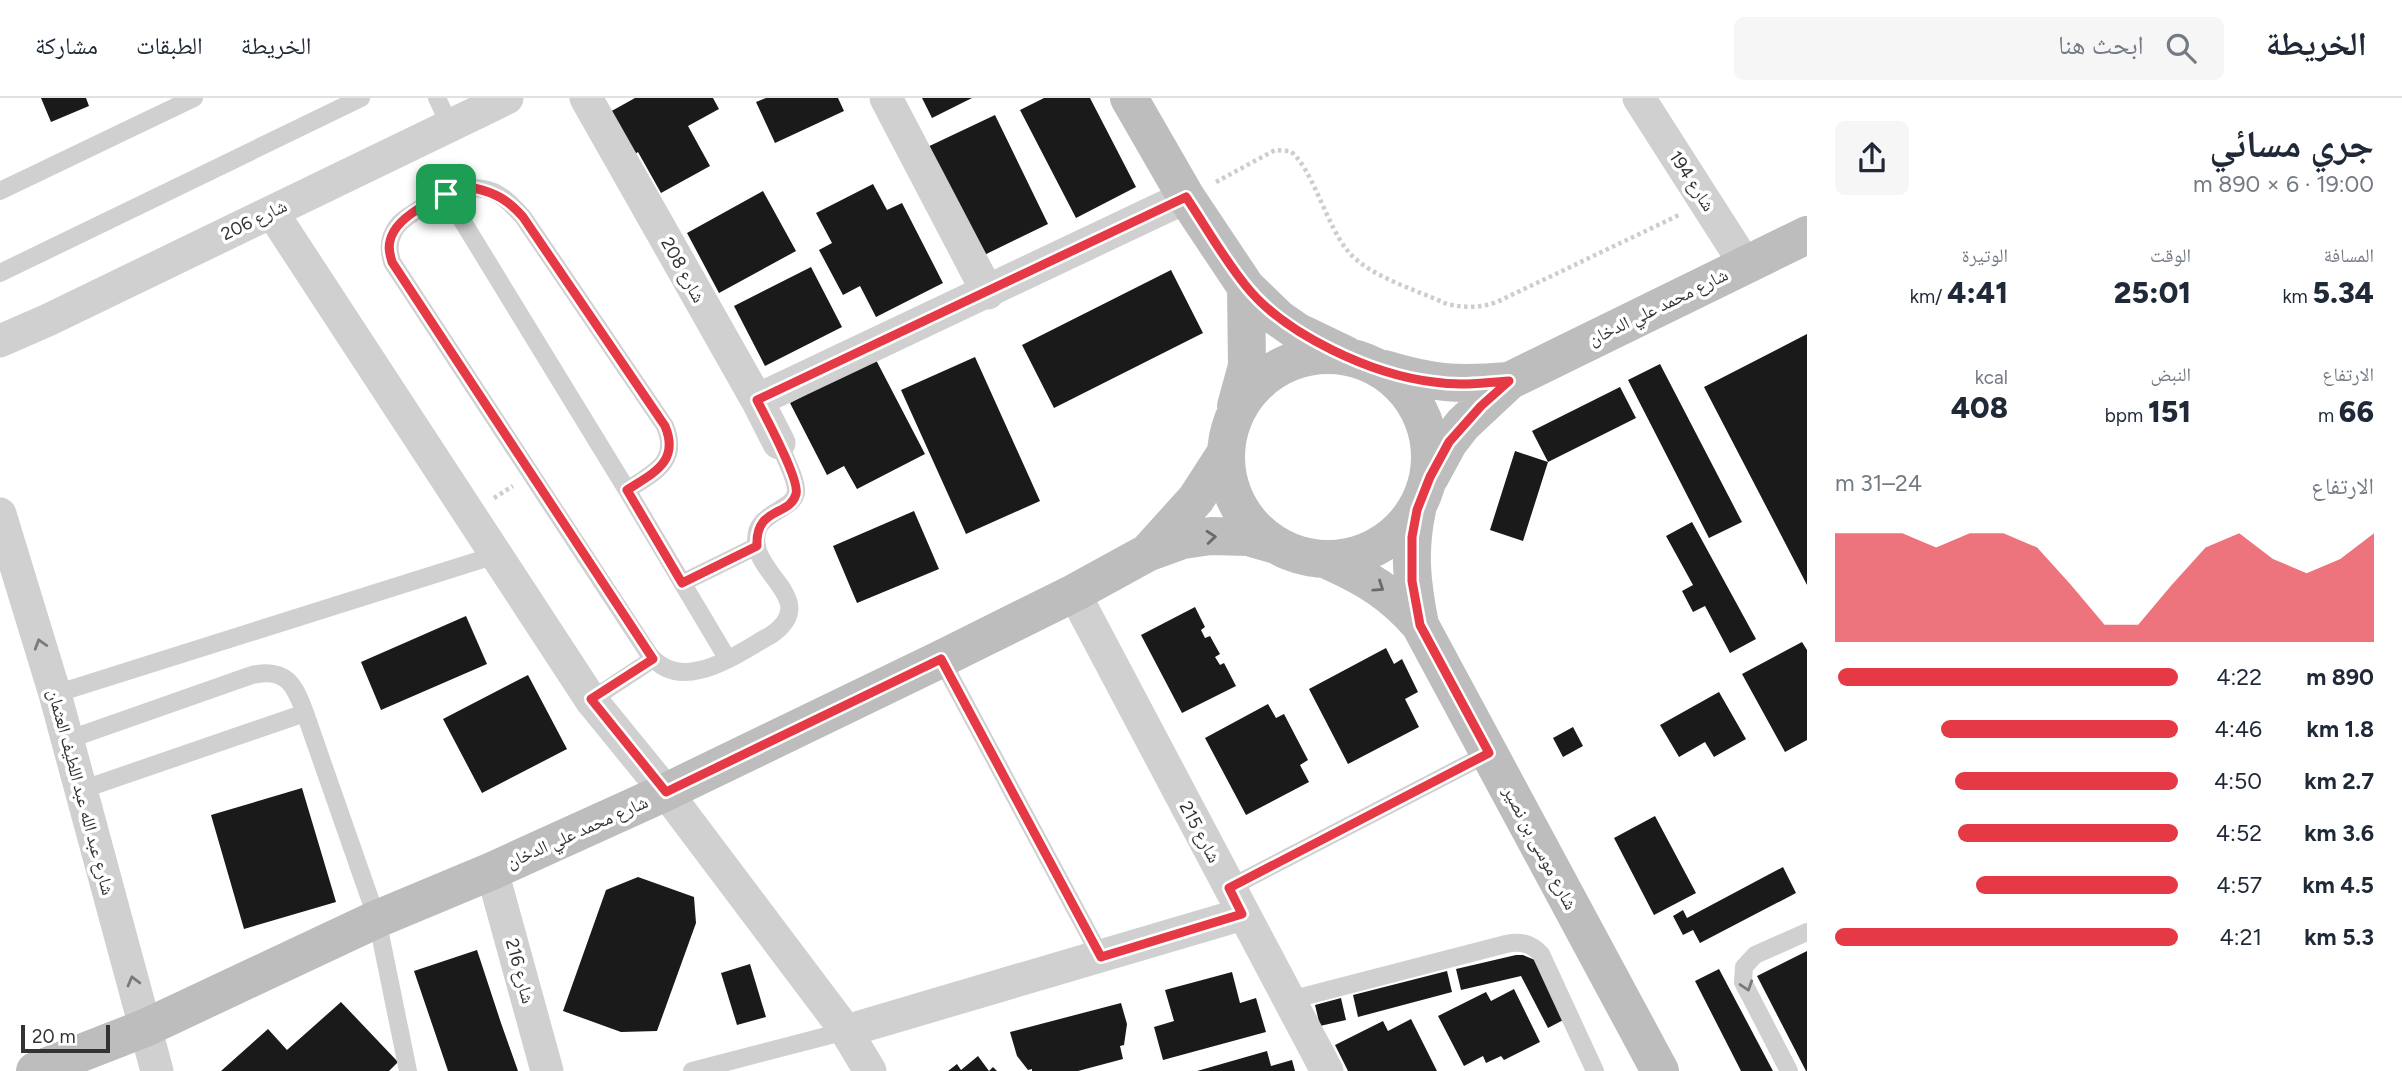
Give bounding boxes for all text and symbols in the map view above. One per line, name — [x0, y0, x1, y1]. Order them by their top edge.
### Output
search box — [1734, 17, 2224, 80]
text: الخريطة — [2266, 24, 2367, 63]
text: ابحث هنا — [2058, 29, 2144, 61]
icon: search — [2162, 29, 2200, 67]
text: مشاركة — [35, 31, 98, 60]
text: الطبقات — [136, 31, 203, 60]
text: الخريطة — [241, 31, 311, 60]
button: share — [1835, 121, 1909, 195]
text: جري مسائي — [2209, 121, 2374, 167]
street label: شارع 194 — [1664, 147, 1720, 215]
pin — [416, 164, 476, 224]
text: 19:00 · 6 × 890 m — [2193, 170, 2374, 198]
icon: arrive — [427, 175, 465, 213]
street label: شارع 206 — [218, 195, 290, 245]
street label: شارع 208 — [656, 233, 710, 307]
text: الوتيرة — [1962, 244, 2008, 267]
text: الوقت — [2150, 244, 2191, 267]
text: المسافة — [2324, 244, 2374, 267]
street label: شارع محمد علي الدخان — [1585, 264, 1733, 354]
text: 4:41 — [1947, 274, 2008, 311]
text: 25:01 — [2114, 274, 2191, 311]
text: 5.34 — [2312, 274, 2374, 311]
text: /km — [1910, 285, 1947, 308]
text: km — [2282, 285, 2312, 308]
text: النبض — [2150, 363, 2191, 386]
text: الارتفاع — [2322, 363, 2374, 386]
text: kcal — [1975, 366, 2008, 389]
text: 408 — [1951, 389, 2008, 426]
text: 151 — [2148, 393, 2191, 430]
text: 66 — [2339, 393, 2374, 430]
text: bpm — [2105, 404, 2148, 427]
text: m — [2318, 404, 2339, 427]
text: 24–31 m — [1835, 469, 1922, 497]
text: الارتفاع — [2311, 472, 2374, 500]
one-way arrow — [1206, 530, 1217, 545]
one-way arrow — [1371, 578, 1384, 591]
one-way arrow — [33, 638, 48, 650]
text: 4:22 — [2216, 663, 2262, 691]
text: 890 m — [2306, 663, 2374, 691]
street label: شارع عبد الله عبد اللطيف العثمان — [43, 687, 119, 897]
text: 4:46 — [2215, 715, 2262, 743]
text: 1.8 km — [2307, 715, 2374, 743]
text: 4:50 — [2214, 767, 2262, 795]
text: 2.7 km — [2304, 767, 2374, 795]
street label: شارع موسى بن نصير — [1498, 782, 1582, 913]
street label: شارع محمد علي الدخان — [503, 791, 653, 876]
street label: شارع 215 — [1175, 797, 1225, 867]
text: 4:52 — [2216, 819, 2262, 847]
text: 3.6 km — [2304, 819, 2374, 847]
text: 4:57 — [2216, 871, 2262, 899]
text: 4.5 km — [2302, 871, 2374, 899]
text: 4:21 — [2220, 923, 2262, 951]
text: 5.3 km — [2304, 923, 2374, 951]
street label: شارع 216 — [501, 936, 539, 1006]
one-way arrow — [126, 976, 141, 988]
one-way arrow — [1739, 979, 1754, 991]
scale bar — [21, 1022, 110, 1054]
text: 20 m — [32, 1025, 76, 1048]

